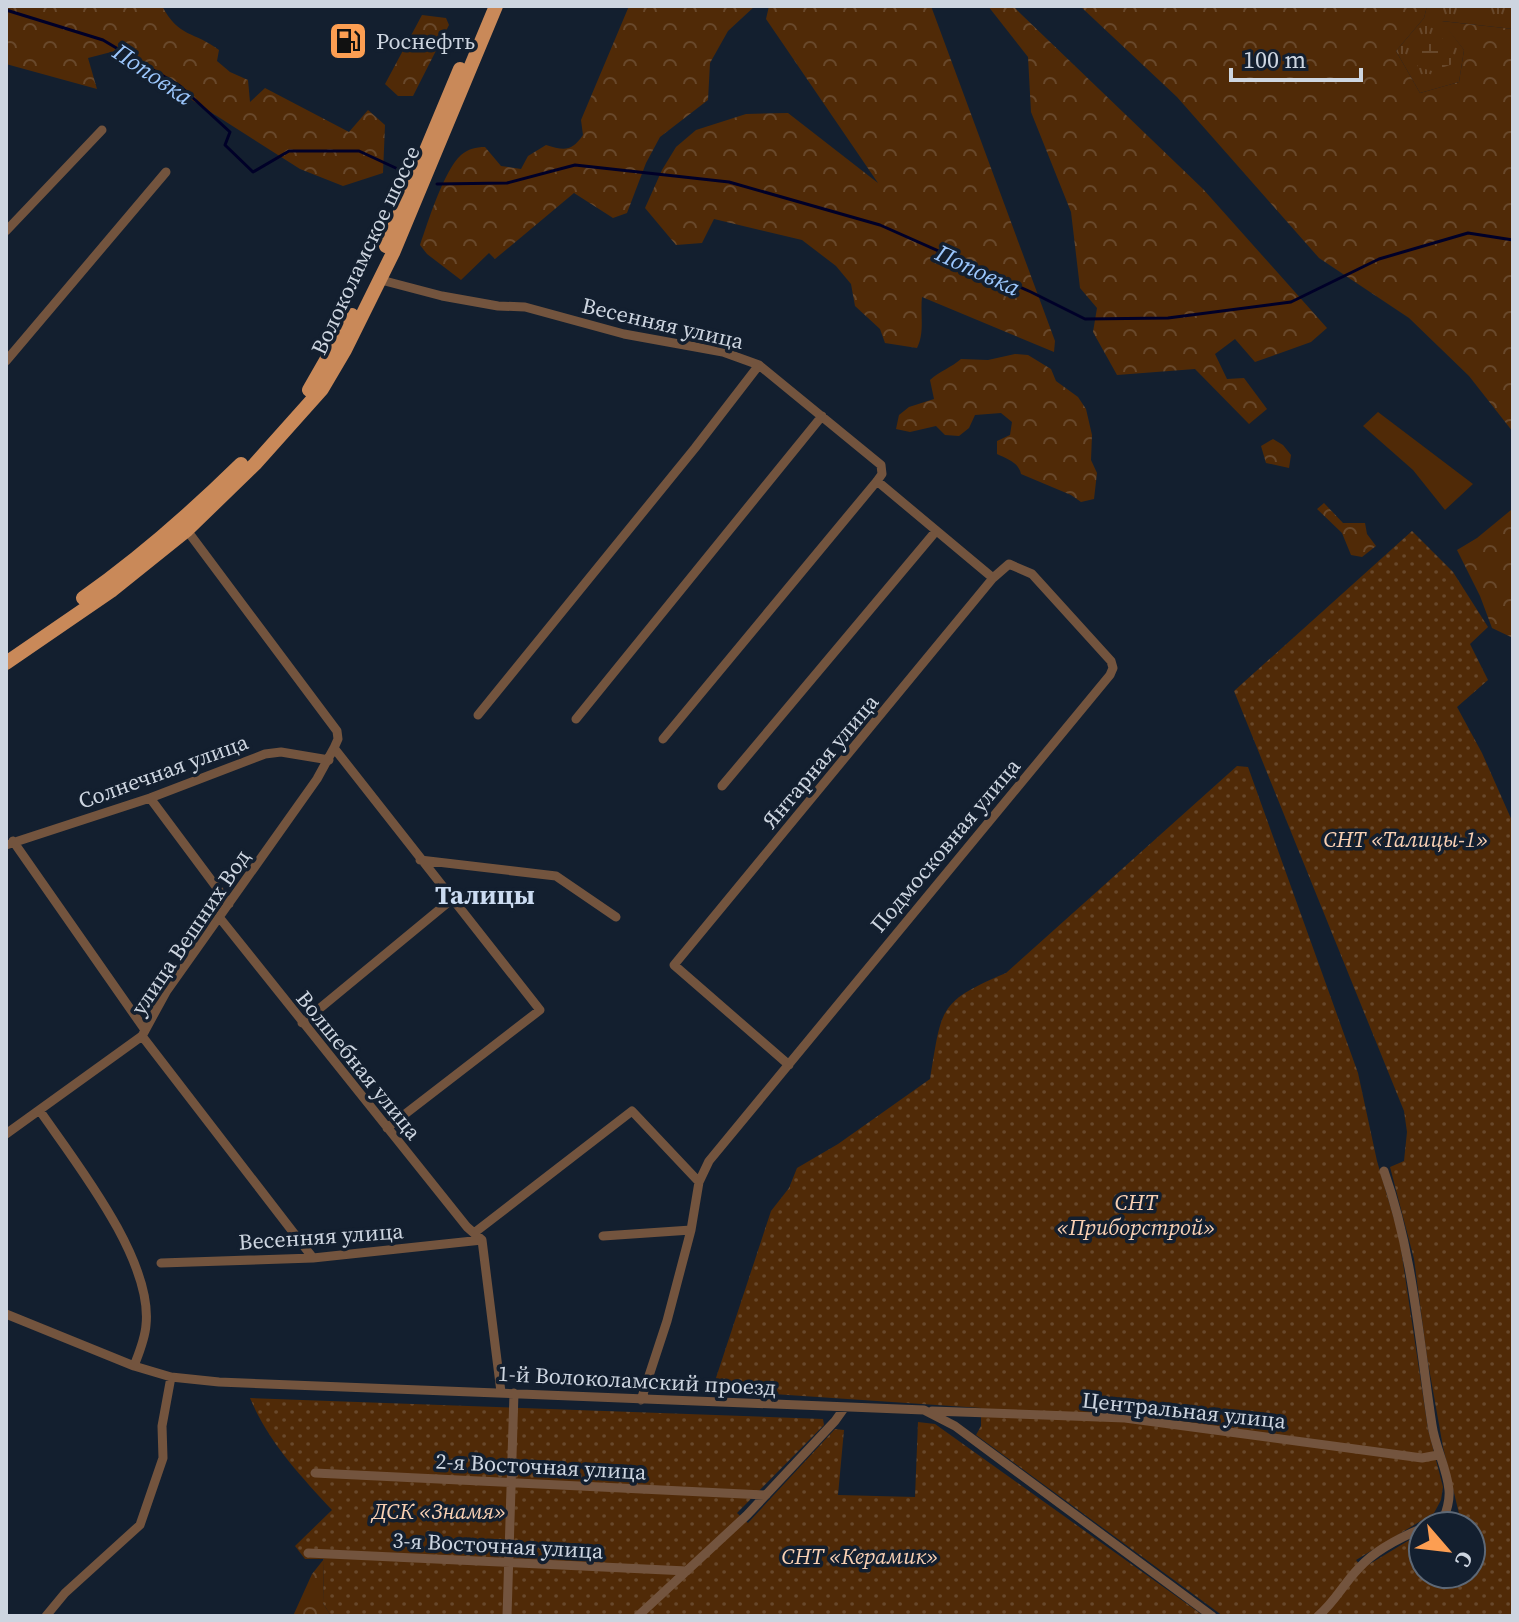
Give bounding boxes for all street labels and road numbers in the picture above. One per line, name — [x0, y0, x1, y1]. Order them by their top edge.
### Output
street label: Волоколамское шоссе — [303, 141, 427, 359]
street label: Весенняя улица — [579, 290, 748, 356]
street label: Янтарная улица — [755, 687, 886, 835]
street label: Солнечная улица — [74, 726, 253, 816]
street label: Подмосковная улица — [863, 751, 1027, 938]
street label: улица Вешних Вод — [123, 843, 257, 1021]
street label: Волшебная улица — [290, 984, 429, 1146]
street label: Весенняя улица — [237, 1215, 405, 1257]
street label: 1-й Волоколамский проезд — [497, 1358, 777, 1402]
street label: Центральная улица — [1081, 1384, 1288, 1436]
street label: 2-я Восточная улица — [435, 1446, 648, 1487]
street label: 3-я Восточная улица — [392, 1525, 605, 1566]

